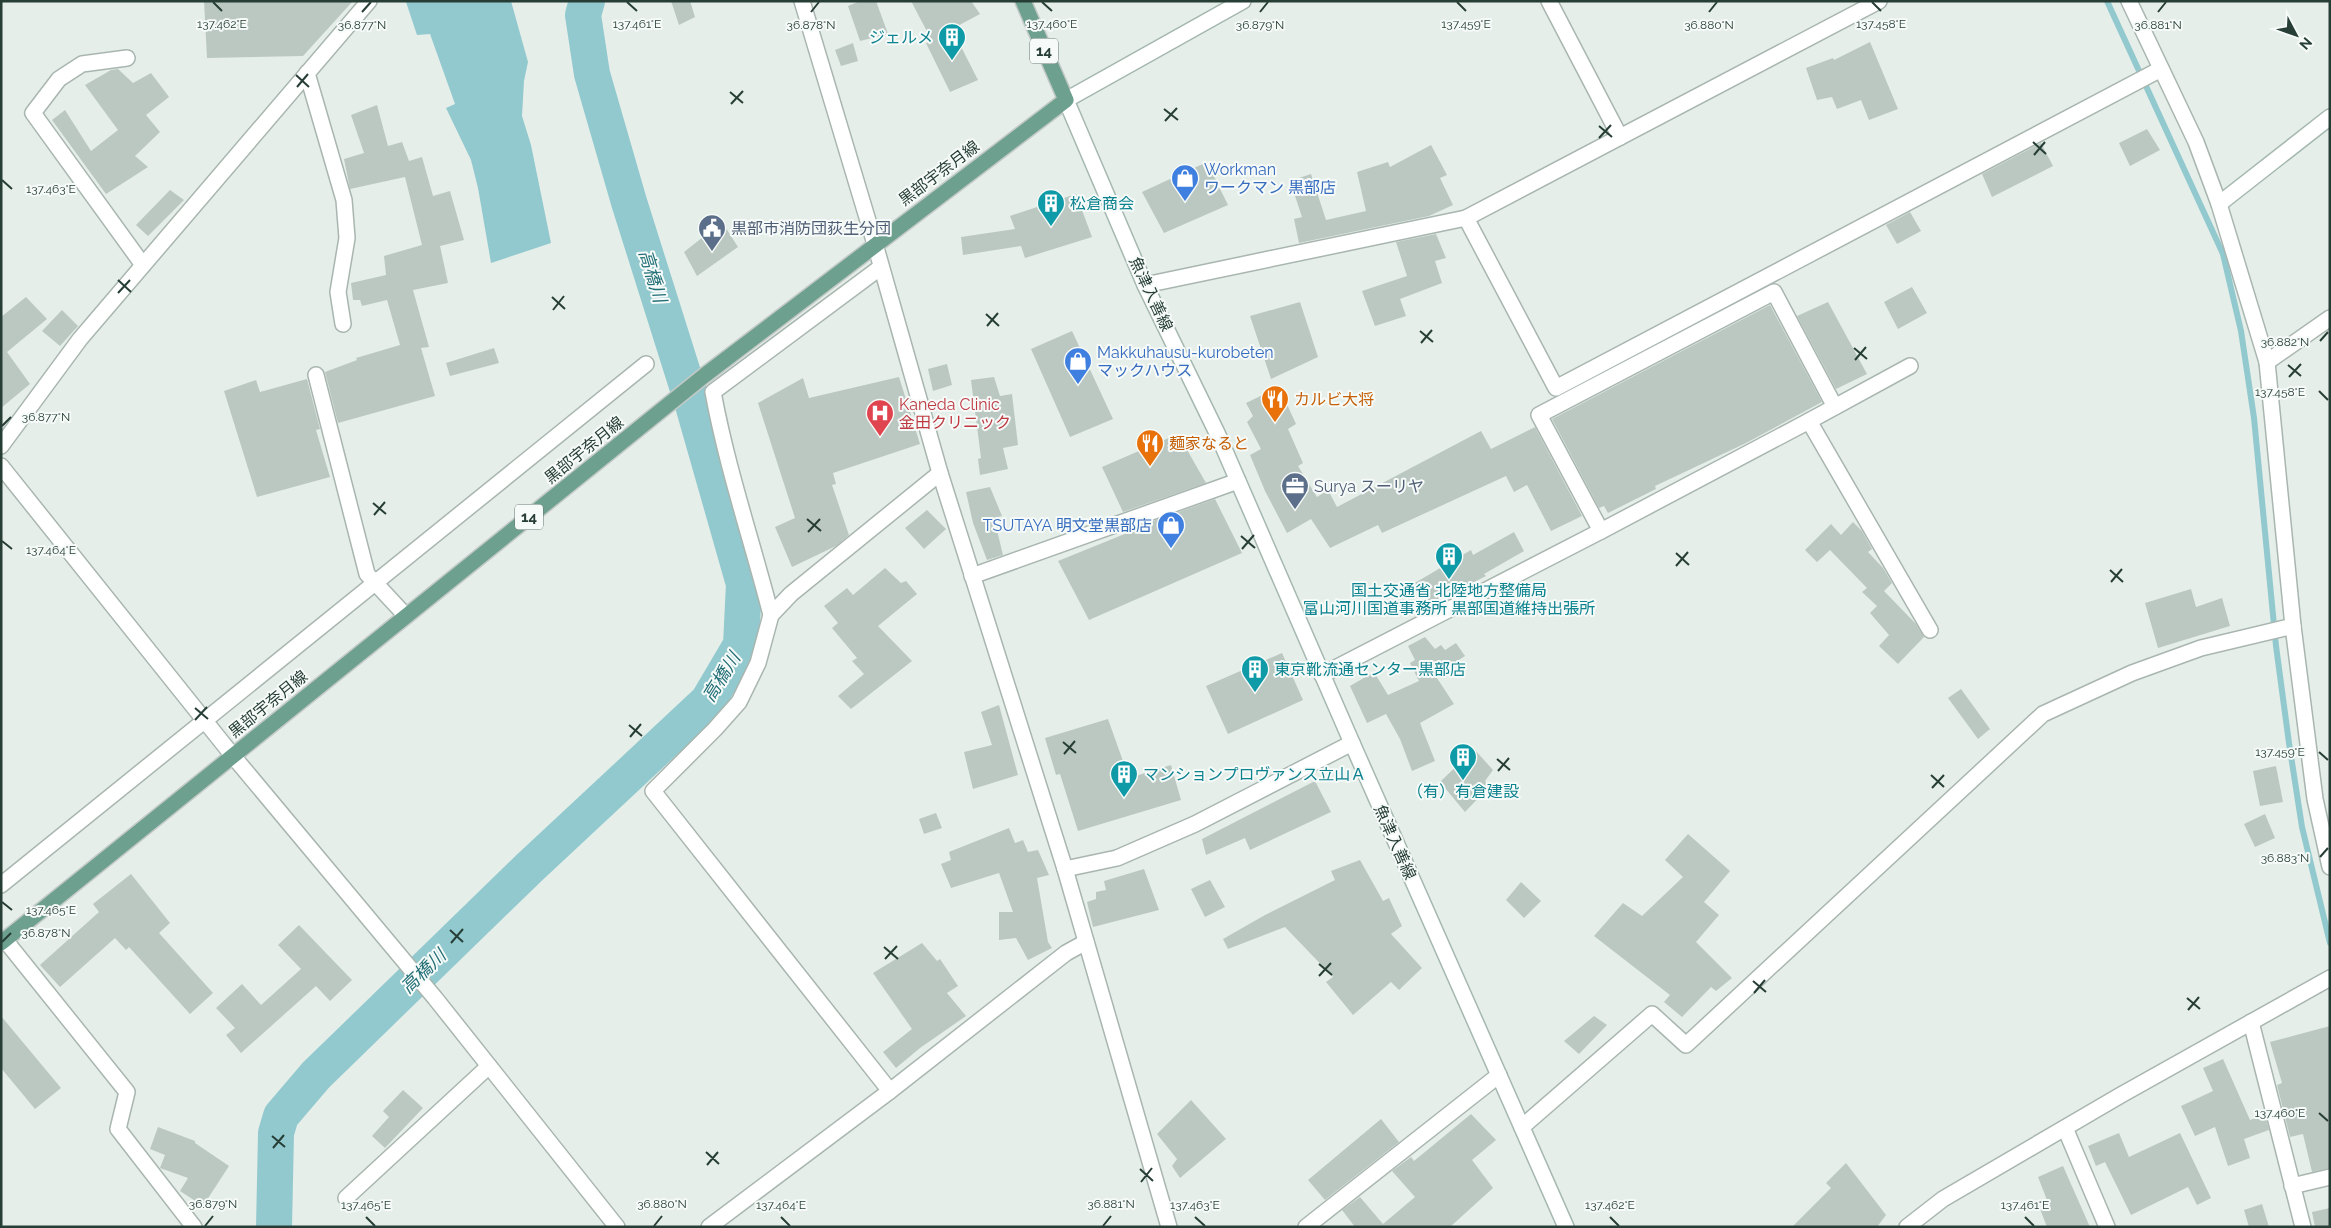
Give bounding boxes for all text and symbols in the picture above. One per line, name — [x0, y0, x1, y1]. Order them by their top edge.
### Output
north arrow — [2271, 10, 2321, 60]
text: 137.462°E — [197, 17, 247, 31]
text: 137.461°E — [613, 17, 661, 31]
text: 137.460°E — [1027, 17, 1077, 31]
text: 137.459°E — [1441, 17, 1491, 31]
text: 137.458°E — [1856, 17, 1906, 31]
text: 36.877°N — [338, 18, 386, 32]
text: 36.878°N — [786, 18, 836, 32]
text: 36.879°N — [1236, 18, 1284, 32]
text: 36.880°N — [1684, 18, 1734, 32]
text: 36.881°N — [2134, 18, 2182, 32]
building icon: ジェルメ — [937, 22, 967, 61]
place label: ジェルメ — [869, 28, 933, 47]
text: N — [2296, 34, 2315, 53]
road number: 14 — [1030, 38, 1058, 64]
street label: 黒部宇奈月線 — [895, 137, 983, 209]
place label: Workman ワークマン 黒部店 — [1204, 160, 1336, 197]
shop icon: Workman ワークマン 黒部店 — [1170, 163, 1200, 202]
text: 137.463°E — [26, 182, 76, 196]
building icon: 松倉商会 — [1036, 188, 1066, 227]
place label: 松倉商会 — [1070, 194, 1134, 213]
public building icon: 黒部市消防団荻生分団 — [697, 213, 727, 252]
place label: 黒部市消防団荻生分団 — [731, 219, 891, 238]
water label: 高橋川 — [635, 247, 672, 307]
street label: 魚津入善線 — [1125, 254, 1177, 334]
text: 36.882°N — [2261, 335, 2309, 349]
place label: Makkuhausu-kurobeten マックハウス — [1097, 343, 1274, 380]
shop icon: Makkuhausu-kurobeten マックハウス — [1063, 346, 1093, 385]
restaurant icon: カルビ大将 — [1260, 384, 1290, 423]
text: 137.458°E — [2255, 385, 2305, 399]
place label: カルビ大将 — [1294, 390, 1374, 409]
place label: Kaneda Clinic 金田クリニック — [899, 395, 1011, 432]
hospital icon: Kaneda Clinic 金田クリニック — [865, 398, 895, 437]
text: 36.877°N — [22, 410, 70, 424]
street label: 黒部宇奈月線 — [541, 412, 627, 488]
restaurant icon: 麺家なると — [1135, 428, 1165, 467]
place label: 麺家なると — [1169, 434, 1249, 453]
office icon: Surya スーリヤ — [1280, 471, 1310, 510]
place label: Surya スーリヤ — [1314, 477, 1424, 496]
road number: 14 — [515, 504, 543, 530]
shop icon: TSUTAYA 明文堂黒部店 — [1156, 510, 1186, 549]
place label: TSUTAYA 明文堂黒部店 — [983, 516, 1152, 535]
building icon: 国土交通省 北陸地方整備局 富山河川国道事務所 黒部国道維持出張所 — [1434, 541, 1464, 580]
text: 137.464°E — [26, 543, 76, 557]
place label: 国土交通省 北陸地方整備局 富山河川国道事務所 黒部国道維持出張所 — [1303, 581, 1595, 618]
water label: 高橋川 — [698, 647, 745, 705]
building icon: 東京靴流通センター黒部店 — [1240, 654, 1270, 693]
place label: 東京靴流通センター黒部店 — [1274, 660, 1466, 679]
street label: 黒部宇奈月線 — [225, 666, 311, 742]
building icon: （有）有倉建設 — [1448, 742, 1478, 781]
text: 137.459°E — [2255, 745, 2305, 759]
building icon: マンションプロヴァンス立山Ａ — [1109, 759, 1139, 798]
place label: マンションプロヴァンス立山Ａ — [1143, 765, 1366, 784]
place label: （有）有倉建設 — [1407, 782, 1519, 801]
street label: 魚津入善線 — [1370, 802, 1420, 882]
text: 36.883°N — [2261, 851, 2309, 865]
text: 137.465°E — [26, 903, 76, 917]
text: 36.878°N — [21, 926, 71, 940]
water label: 高橋川 — [396, 943, 451, 997]
text: 137.460°E — [2255, 1106, 2305, 1120]
text: 36.879°N — [189, 1197, 237, 1211]
text: 36.880°N — [637, 1197, 687, 1211]
text: 36.881°N — [1087, 1197, 1135, 1211]
text: 137.465°E — [341, 1198, 391, 1212]
text: 137.464°E — [756, 1198, 806, 1212]
text: 137.463°E — [1170, 1198, 1220, 1212]
text: 137.462°E — [1585, 1198, 1635, 1212]
text: 137.461°E — [2001, 1198, 2049, 1212]

